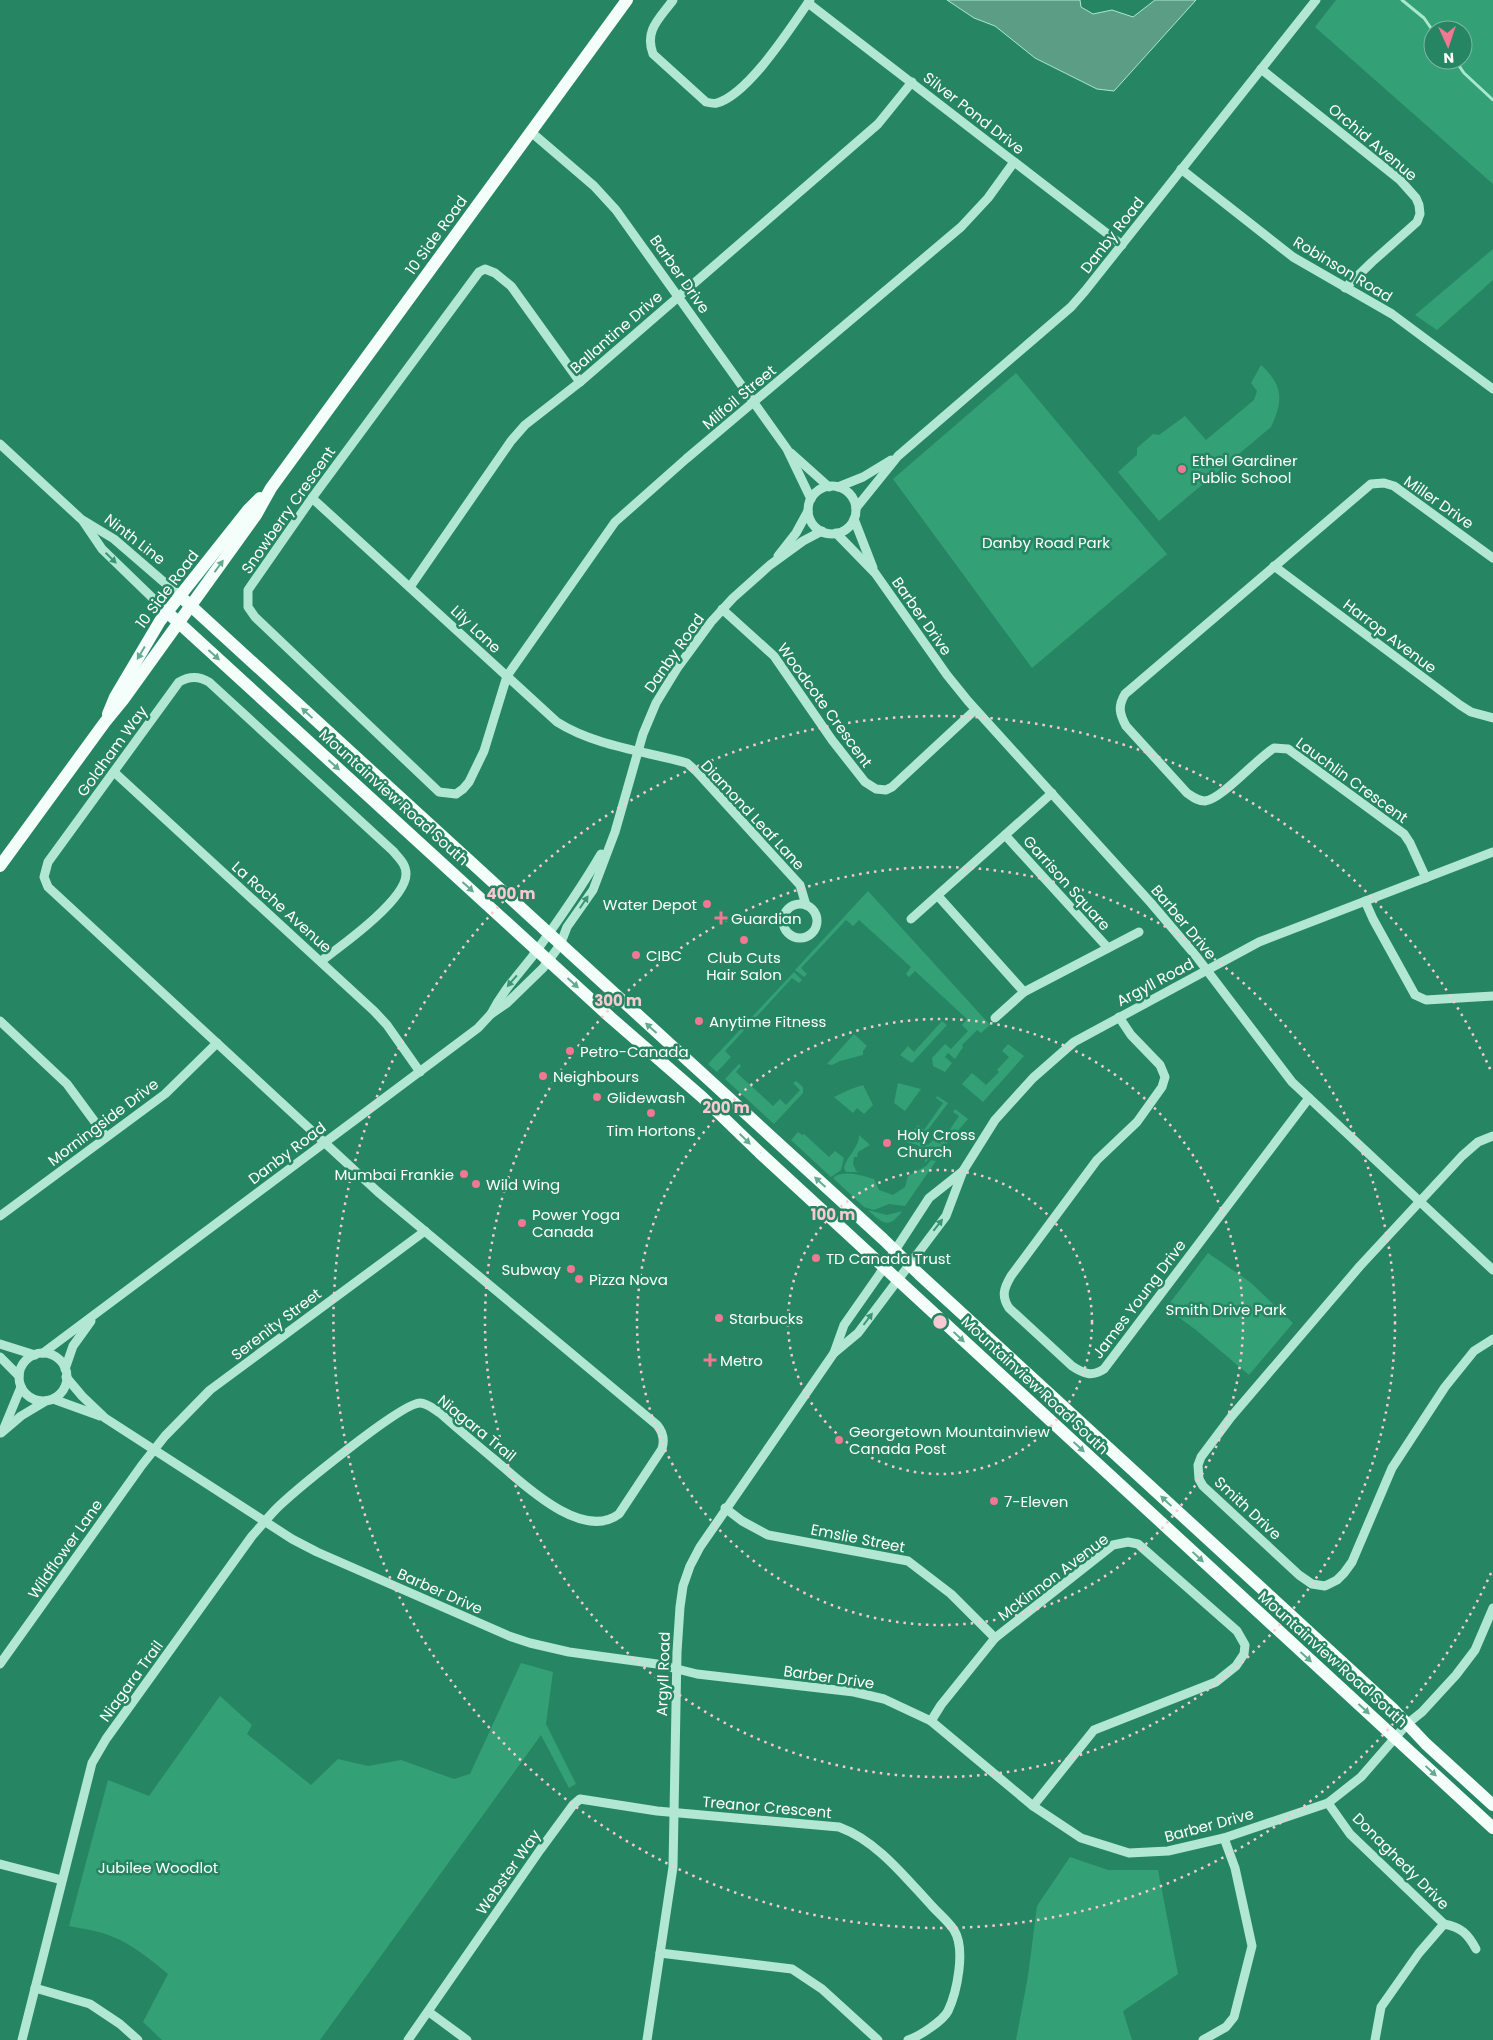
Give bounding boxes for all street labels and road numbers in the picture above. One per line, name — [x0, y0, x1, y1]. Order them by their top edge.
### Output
street label: Silver Pond Drive — [919, 67, 1029, 159]
street label: Orchid Avenue — [1324, 99, 1422, 185]
street label: 10 Side Road — [400, 191, 472, 279]
street label: Danby Road — [1075, 192, 1149, 278]
street label: Barber Drive — [645, 230, 715, 318]
street label: Robinson Road — [1290, 231, 1396, 307]
street label: Ballantine Drive — [565, 286, 667, 378]
street label: Milfoil Street — [698, 360, 780, 434]
street label: Snowberry Crescent — [236, 442, 340, 578]
street label: Miller Drive — [1400, 470, 1478, 534]
street label: Ninth Line — [100, 509, 170, 569]
street label: 10 Side Road — [131, 545, 203, 633]
street label: Barber Drive — [887, 572, 957, 660]
street label: Harrop Avenue — [1339, 594, 1441, 678]
street label: Lily Lane — [446, 600, 506, 658]
street label: Danby Road — [639, 609, 709, 697]
street label: Woodcote Crescent — [773, 638, 877, 772]
street label: Goldham Way — [72, 701, 152, 801]
street label: Mountainview Road South — [315, 724, 473, 870]
street label: Lauchlin Crescent — [1292, 732, 1412, 828]
street label: Diamond Leaf Lane — [696, 755, 810, 875]
street label: Garrison Square — [1019, 831, 1115, 935]
street label: La Roche Avenue — [228, 856, 336, 958]
street label: Barber Drive — [1147, 880, 1221, 964]
street label: Argyll Road — [1113, 953, 1197, 1011]
street label: Morningside Drive — [43, 1073, 163, 1171]
street label: Danby Road — [244, 1117, 330, 1189]
street label: James Young Drive — [1087, 1235, 1191, 1363]
street label: Serenity Street — [227, 1283, 325, 1365]
street label: Mountainview Road South — [957, 1311, 1113, 1459]
street label: Niagara Trail — [433, 1390, 521, 1466]
street label: Smith Drive — [1210, 1471, 1286, 1545]
street label: Wildflower Lane — [23, 1495, 107, 1603]
street label: Emslie Street — [809, 1519, 907, 1557]
street label: McKinnon Avenue — [993, 1528, 1113, 1626]
street label: Barber Drive — [394, 1563, 486, 1619]
street label: Mountainview Road South — [1254, 1586, 1412, 1732]
street label: Argyll Road — [651, 1631, 675, 1717]
street label: Niagara Trail — [94, 1636, 168, 1726]
street label: Barber Drive — [782, 1660, 876, 1694]
street label: Treanor Crescent — [701, 1791, 833, 1823]
street label: Barber Drive — [1162, 1803, 1256, 1847]
street label: Donaghedy Drive — [1348, 1808, 1454, 1914]
street label: Webster Way — [471, 1825, 545, 1919]

